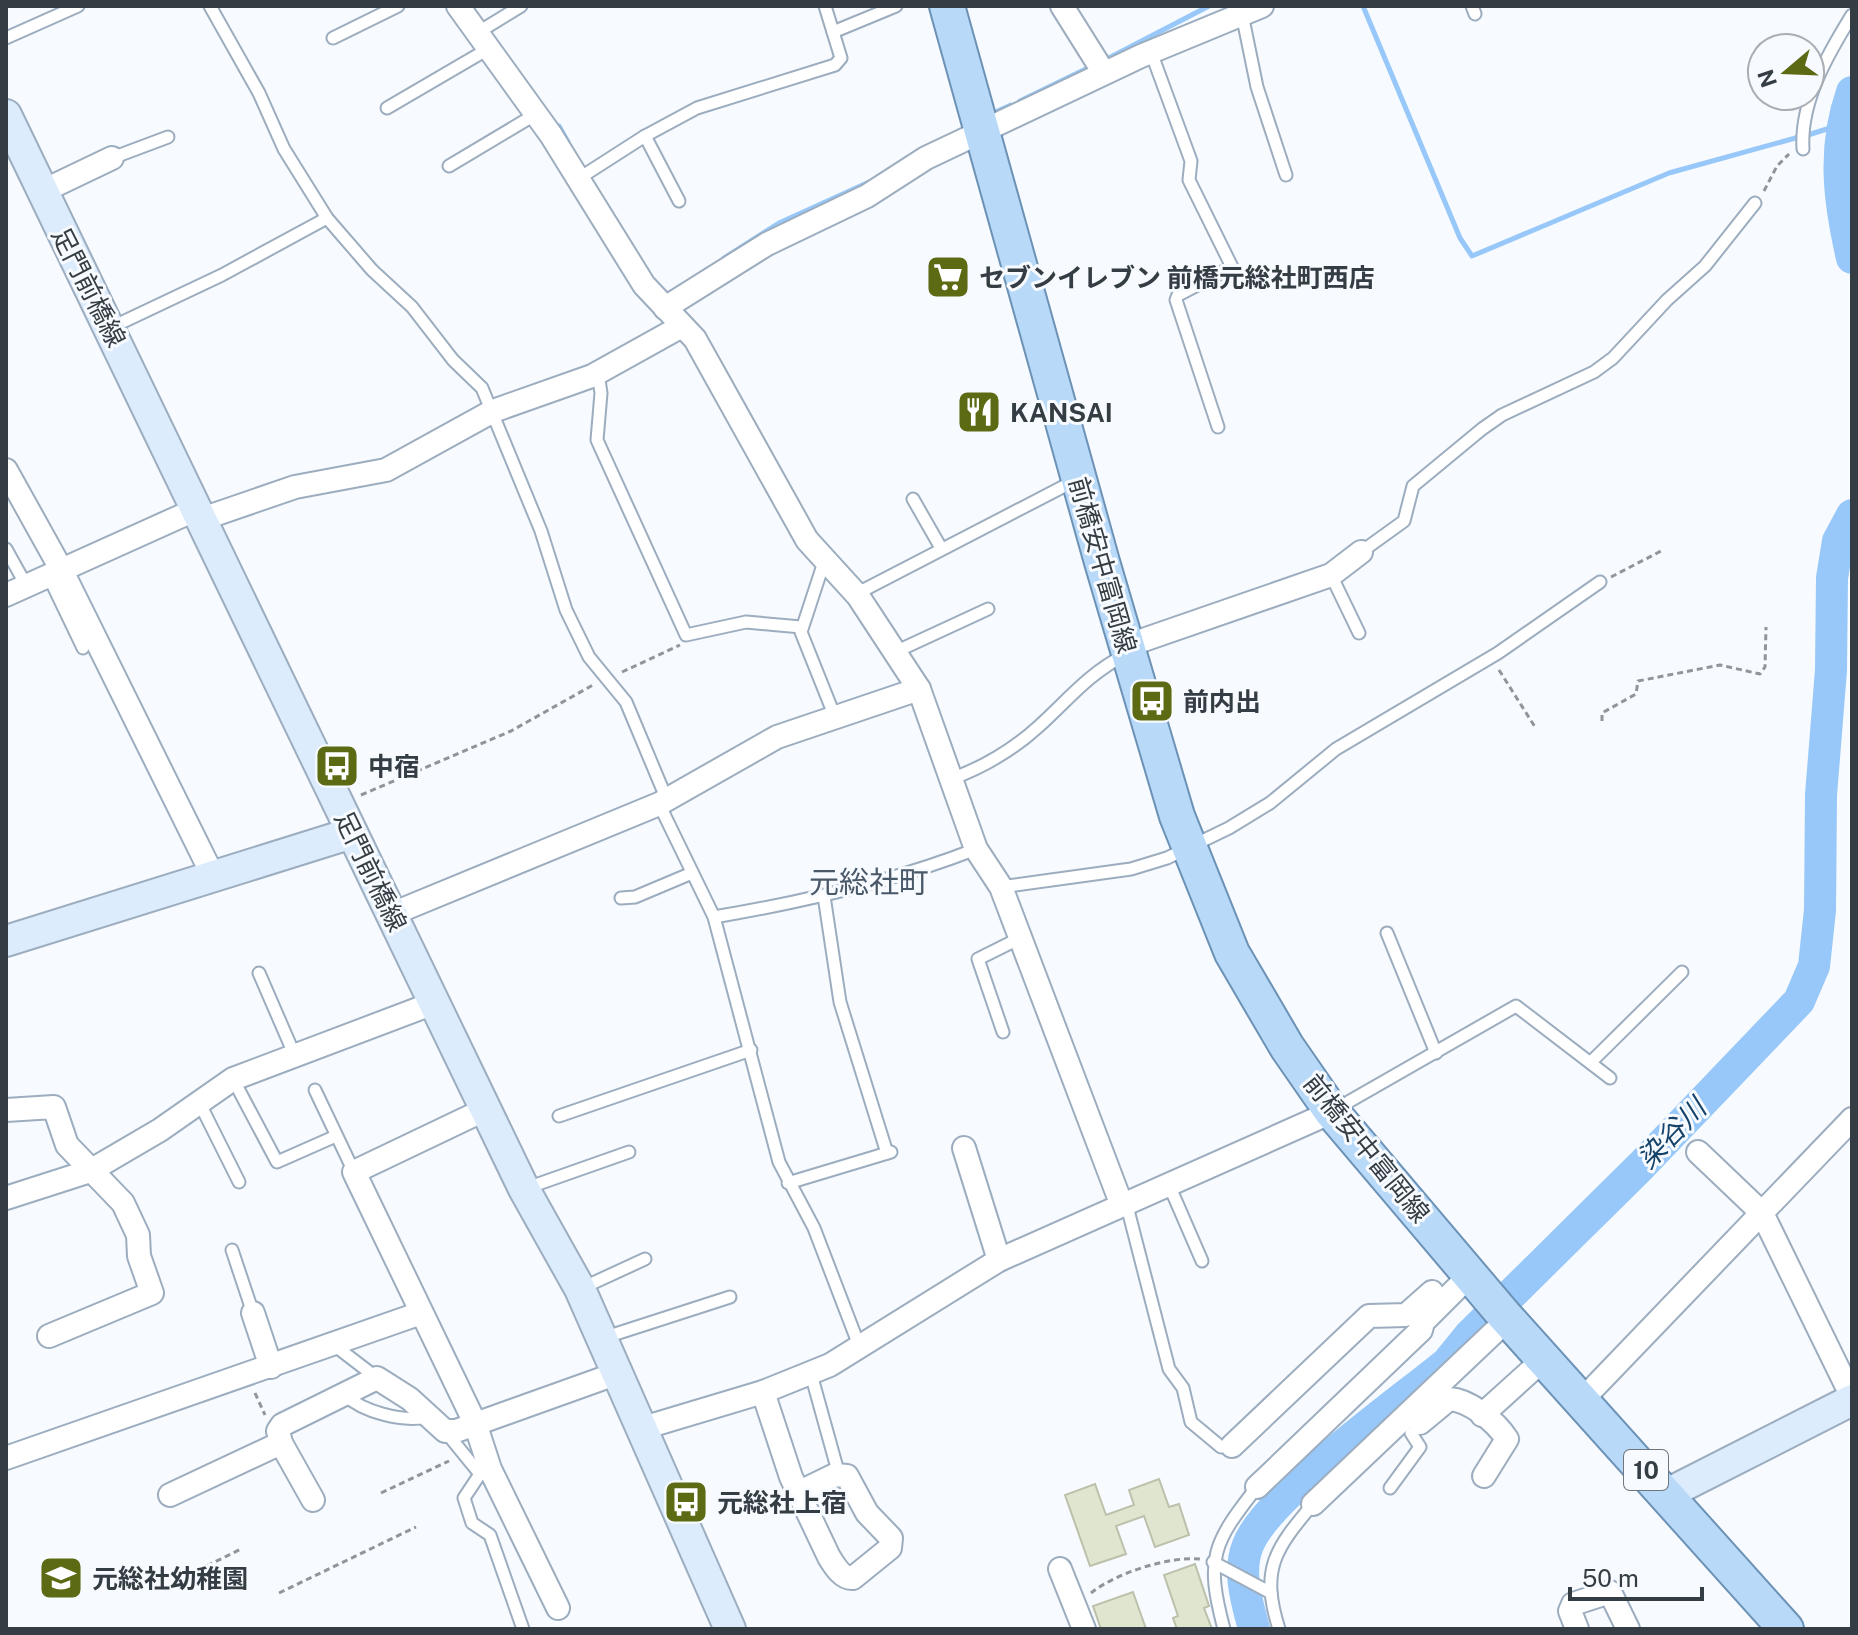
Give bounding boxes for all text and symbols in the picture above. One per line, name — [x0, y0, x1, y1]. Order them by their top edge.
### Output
north arrow — [1746, 32, 1826, 112]
text: N — [1752, 66, 1782, 91]
street label: 足門前橋線 — [46, 222, 132, 352]
supermarket icon: セブンイレブン 前橋元総社町西店 — [924, 253, 972, 301]
place label: セブンイレブン 前橋元総社町西店 — [979, 262, 1375, 293]
restaurant icon: KANSAI — [955, 388, 1003, 436]
place label: KANSAI — [1010, 397, 1113, 428]
street label: 前橋安中富岡線 — [1063, 473, 1143, 657]
bus stop icon: 前内出 — [1128, 677, 1176, 725]
place label: 前内出 — [1183, 686, 1261, 717]
bus stop icon: 中宿 — [313, 742, 361, 790]
place label: 中宿 — [368, 751, 420, 782]
street label: 足門前橋線 — [329, 806, 413, 936]
district label: 元総社町 — [809, 864, 929, 900]
street label: 前橋安中富岡線 — [1298, 1068, 1436, 1228]
water label: 染谷川 — [1630, 1089, 1714, 1175]
road number: 10 — [1624, 1450, 1668, 1490]
bus stop icon: 元総社上宿 — [662, 1478, 710, 1526]
place label: 元総社上宿 — [717, 1487, 847, 1518]
scale bar — [1570, 1551, 1702, 1601]
school or university icon: 元総社幼稚園 — [37, 1554, 85, 1602]
place label: 元総社幼稚園 — [92, 1563, 248, 1594]
text: 50 m — [1582, 1564, 1639, 1592]

